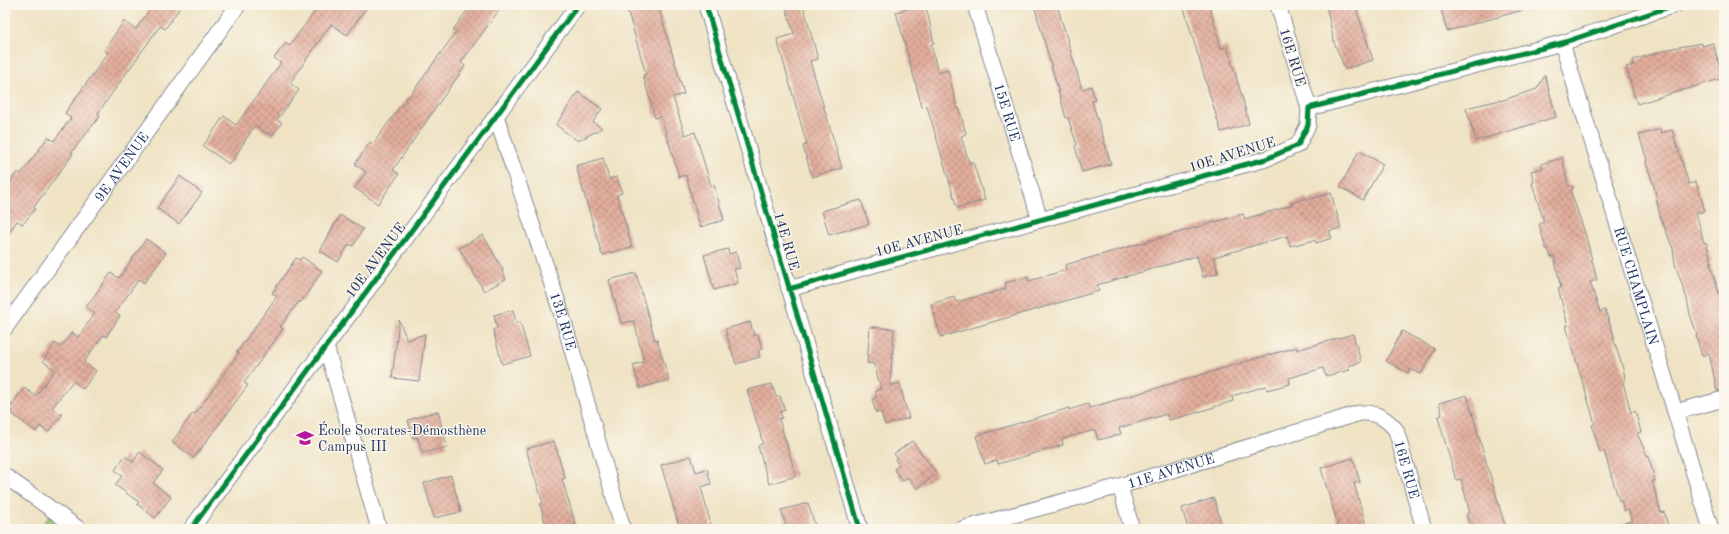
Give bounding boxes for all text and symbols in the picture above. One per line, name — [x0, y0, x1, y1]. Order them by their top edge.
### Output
street label: 16E RUE — [1277, 27, 1307, 88]
street label: 15E RUE — [991, 82, 1022, 143]
street label: 9E AVENUE — [93, 130, 152, 205]
street label: 10E AVENUE — [1187, 135, 1277, 175]
street label: 14E RUE — [771, 211, 801, 272]
street label: 10E AVENUE — [343, 220, 408, 301]
street label: 10E AVENUE — [874, 223, 965, 259]
street label: RUE CHAMPLAIN — [1611, 225, 1660, 347]
street label: 13E RUE — [547, 291, 578, 352]
place label: École Socrates-Démosthène Campus III — [318, 421, 486, 454]
school or university icon: École Socrates-Démosthène Campus III — [295, 428, 315, 448]
street label: 16E RUE — [1391, 439, 1421, 500]
street label: 11E AVENUE — [1126, 452, 1216, 491]

